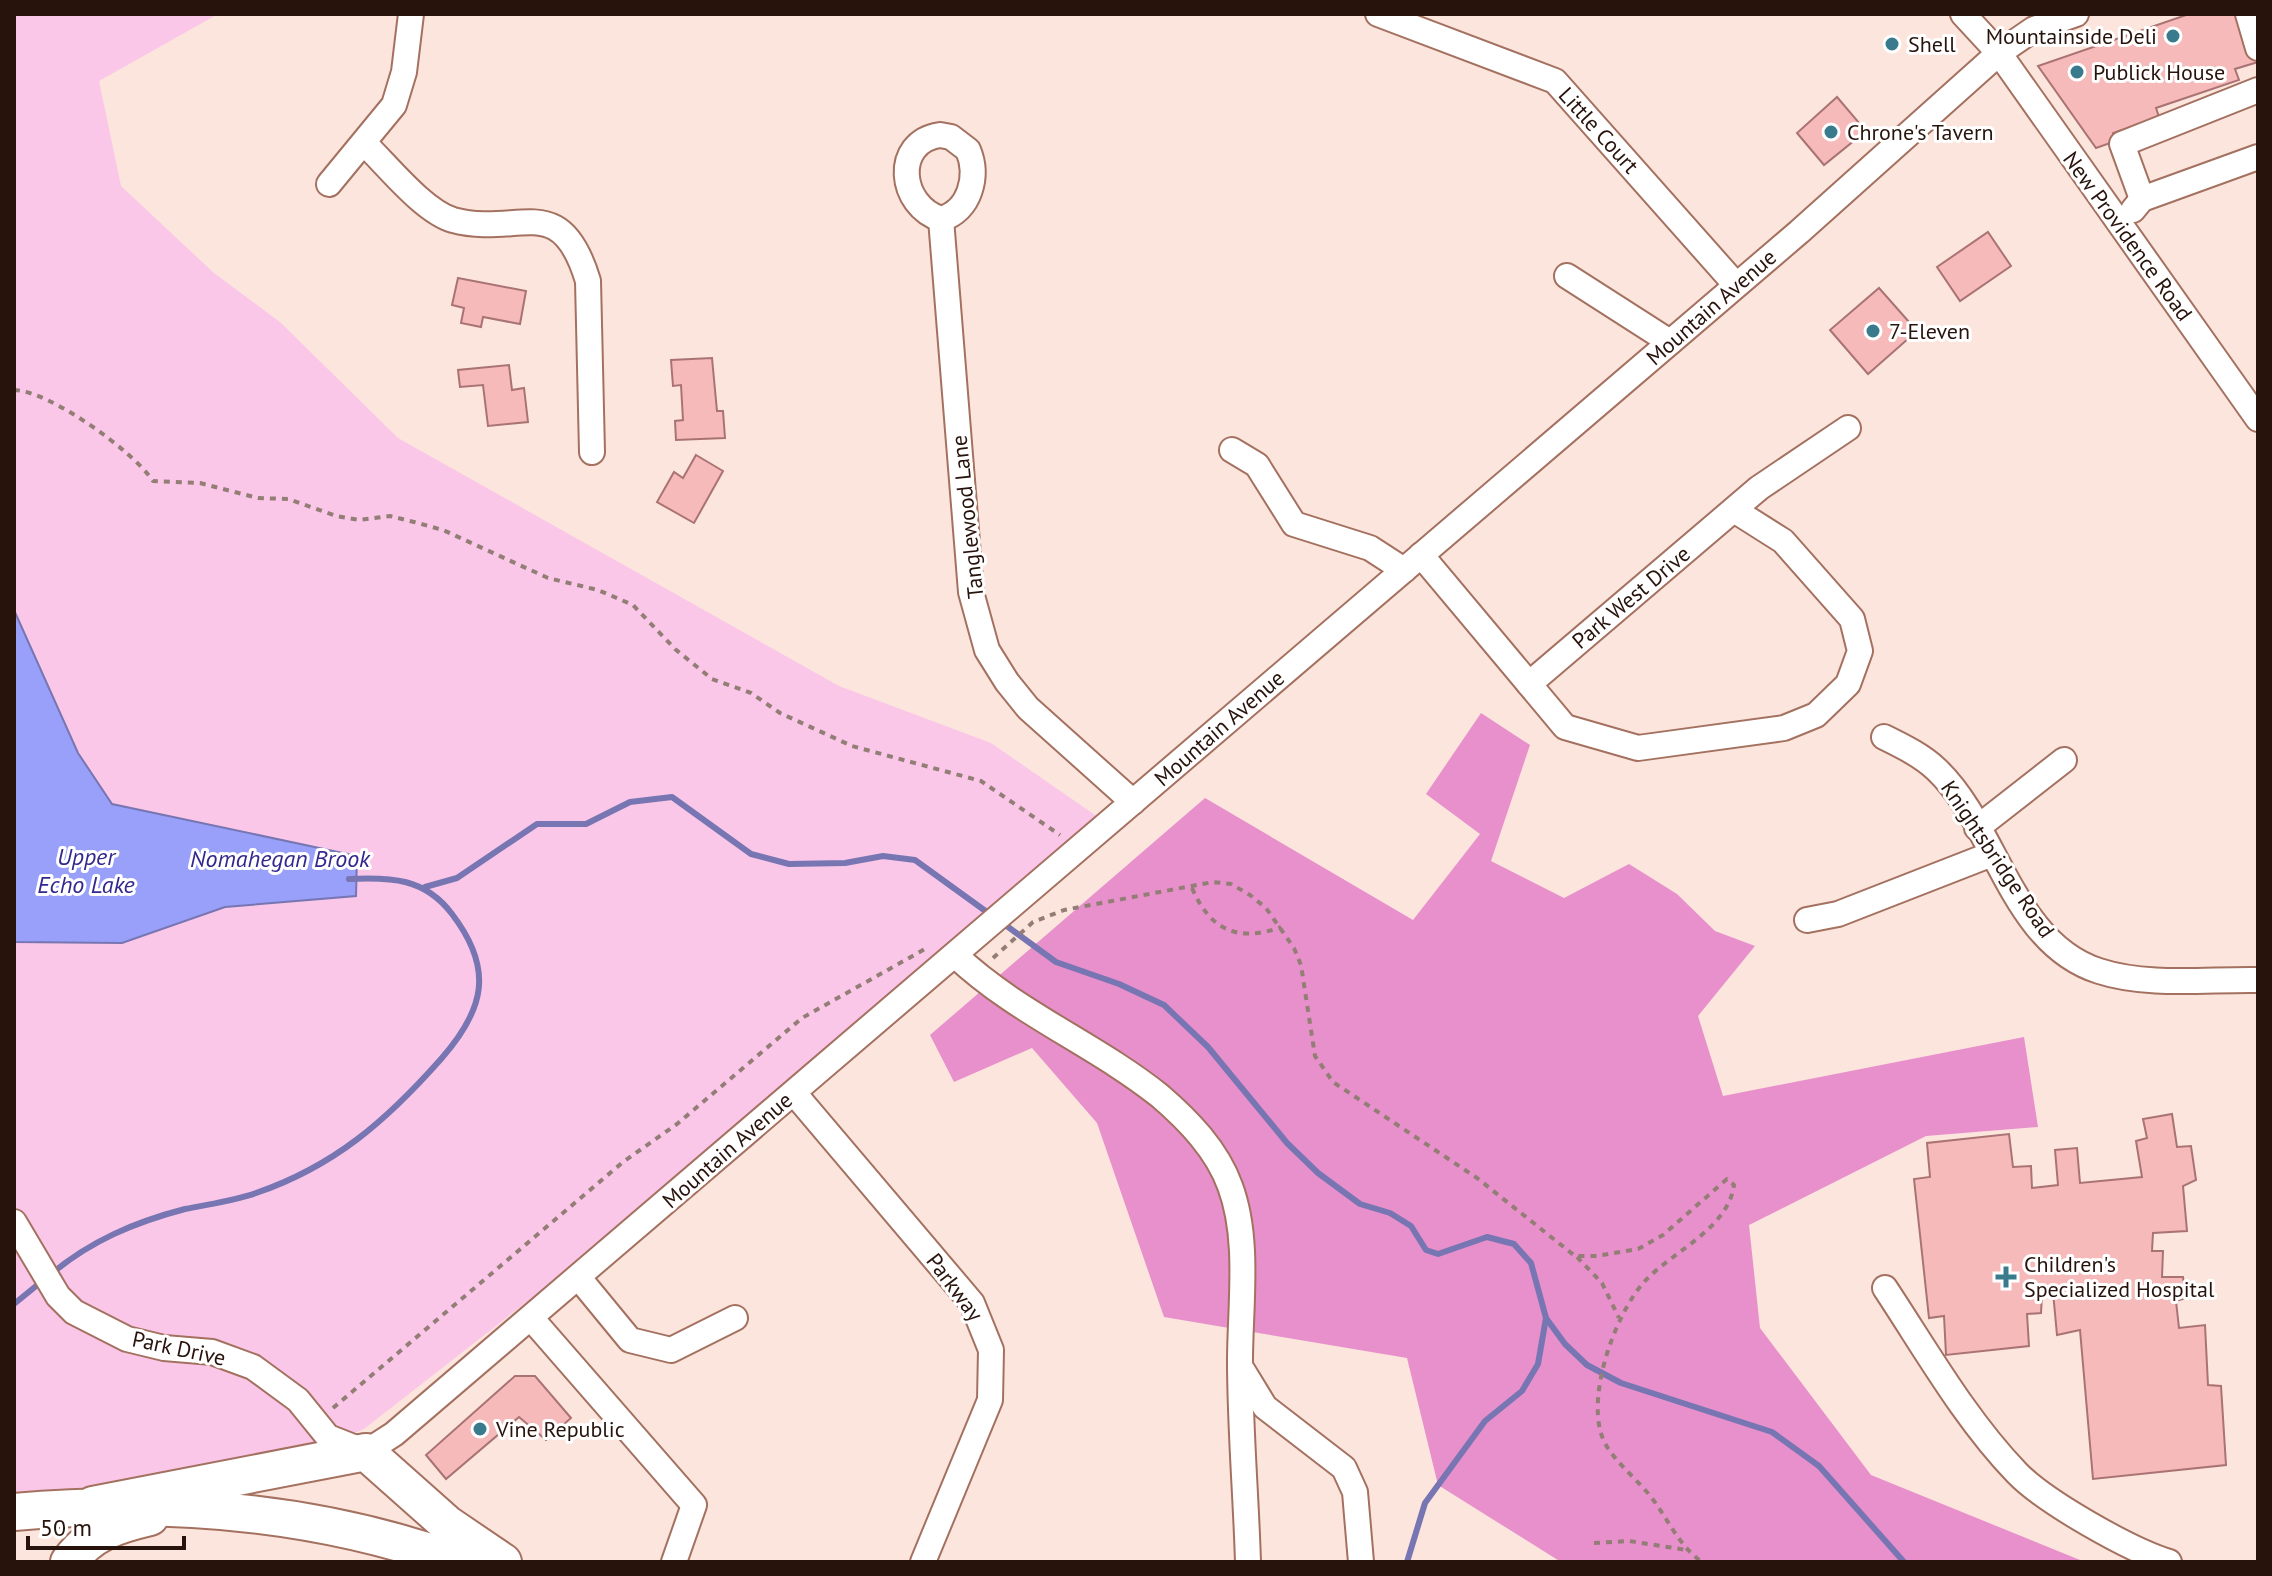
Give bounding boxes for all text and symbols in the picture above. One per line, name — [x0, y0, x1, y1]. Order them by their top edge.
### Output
place label: Mountainside Deli — [1986, 22, 2157, 50]
marker: Mountainside Deli — [2164, 27, 2182, 45]
place label: Shell — [1908, 30, 1956, 58]
marker: Shell — [1883, 35, 1901, 53]
place label: Publick House — [2093, 58, 2225, 86]
marker: Publick House — [2068, 63, 2086, 81]
street label: Little Court — [1553, 81, 1645, 179]
place label: Chrone's Tavern — [1847, 118, 1994, 146]
marker: Chrone's Tavern — [1822, 123, 1840, 141]
street label: New Providence Road — [2057, 146, 2199, 326]
street label: Mountain Avenue — [1640, 243, 1782, 371]
place label: 7-Eleven — [1889, 317, 1970, 345]
marker: 7-Eleven — [1864, 322, 1882, 340]
street label: Tanglewood Lane — [944, 434, 990, 600]
street label: Park West Drive — [1566, 539, 1696, 655]
street label: Mountain Avenue — [1148, 664, 1290, 792]
street label: Knightsbridge Road — [1935, 775, 2061, 943]
water label: Upper Echo Lake — [37, 841, 135, 900]
water label: Nomahegan Brook — [190, 843, 371, 874]
street label: Mountain Avenue — [656, 1086, 798, 1214]
street label: Parkway — [920, 1248, 990, 1327]
place label: Children's Specialized Hospital — [2024, 1250, 2215, 1303]
marker: Children's Specialized Hospital — [1995, 1266, 2017, 1288]
street label: Park Drive — [130, 1324, 228, 1372]
place label: Vine Republic — [495, 1415, 625, 1443]
marker: Vine Republic — [471, 1420, 489, 1438]
scale bar — [28, 1500, 184, 1550]
text: 50 m — [40, 1512, 92, 1543]

